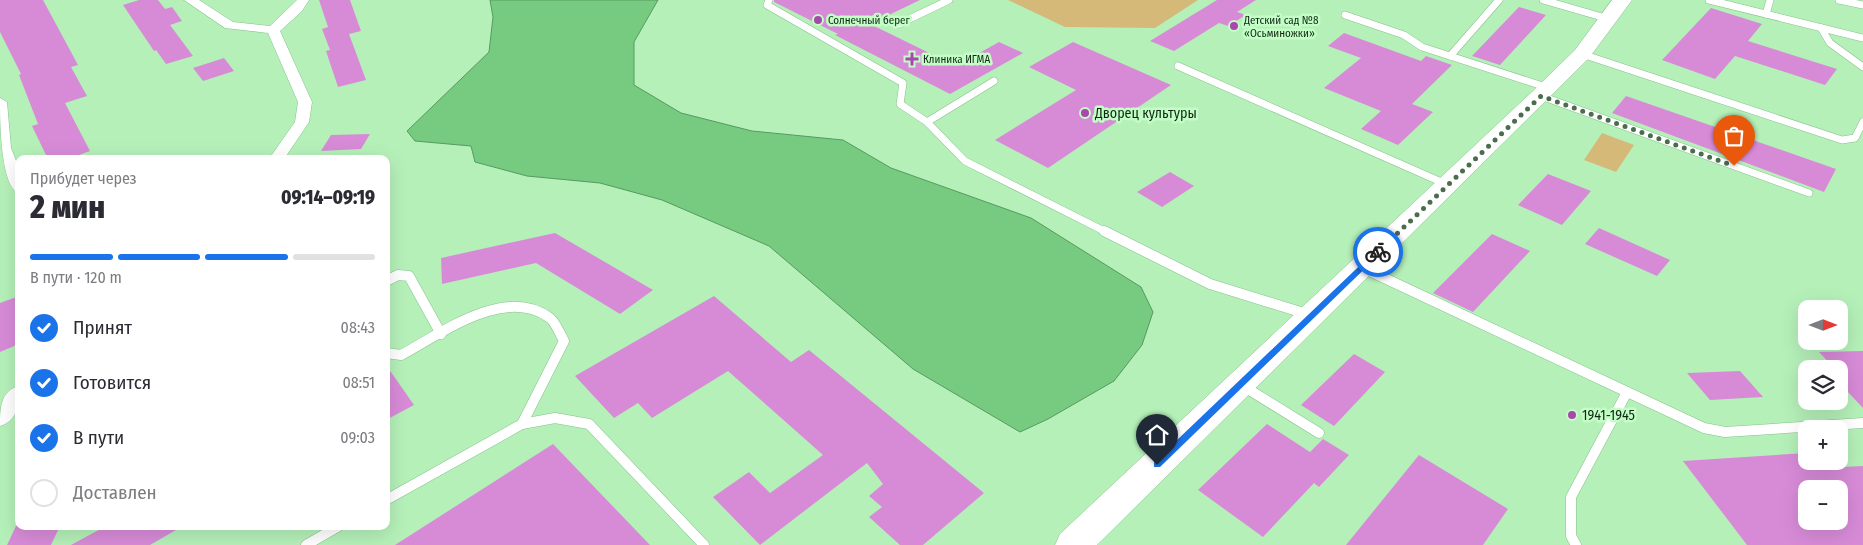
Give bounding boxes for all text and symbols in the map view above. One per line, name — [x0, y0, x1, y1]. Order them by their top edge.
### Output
marker: Солнечный берег — [812, 14, 824, 26]
place label: Солнечный берег — [828, 14, 911, 27]
place label: Детский сад №8 «Осьминожки» — [1243, 14, 1319, 40]
marker: Детский сад №8 «Осьминожки» — [1228, 20, 1240, 32]
marker: Клиника ИГМА — [905, 52, 919, 66]
place label: Клиника ИГМА — [923, 53, 990, 66]
place label: Дворец культуры — [1094, 105, 1197, 122]
marker: Дворец культуры — [1079, 107, 1091, 119]
pin — [1713, 115, 1755, 166]
icon: bag — [1720, 122, 1748, 150]
text: Прибудет через — [30, 169, 137, 188]
text: 09:14–09:19 — [281, 186, 375, 209]
text: 2 мин — [30, 188, 105, 226]
courier — [1353, 227, 1403, 277]
icon: bike — [1364, 238, 1392, 266]
text: В пути · 120 m — [30, 268, 122, 287]
north arrow — [1798, 300, 1848, 350]
map controls — [1798, 300, 1848, 530]
icon: check — [30, 314, 58, 342]
text: Принят — [73, 316, 132, 339]
text: 08:43 — [341, 318, 375, 337]
button: layers — [1798, 360, 1848, 410]
icon: check — [30, 369, 58, 397]
text: Готовится — [73, 371, 151, 394]
text: 08:51 — [342, 373, 375, 392]
place label: 1941-1945 — [1582, 407, 1635, 424]
marker: 1941-1945 — [1566, 409, 1578, 421]
pin — [1136, 414, 1178, 465]
button: + — [1798, 420, 1848, 470]
icon: home — [1143, 421, 1171, 449]
icon: check — [30, 424, 58, 452]
text: В пути — [73, 426, 124, 449]
text: 09:03 — [340, 428, 375, 447]
button: − — [1798, 480, 1848, 530]
text: Доставлен — [73, 481, 157, 504]

